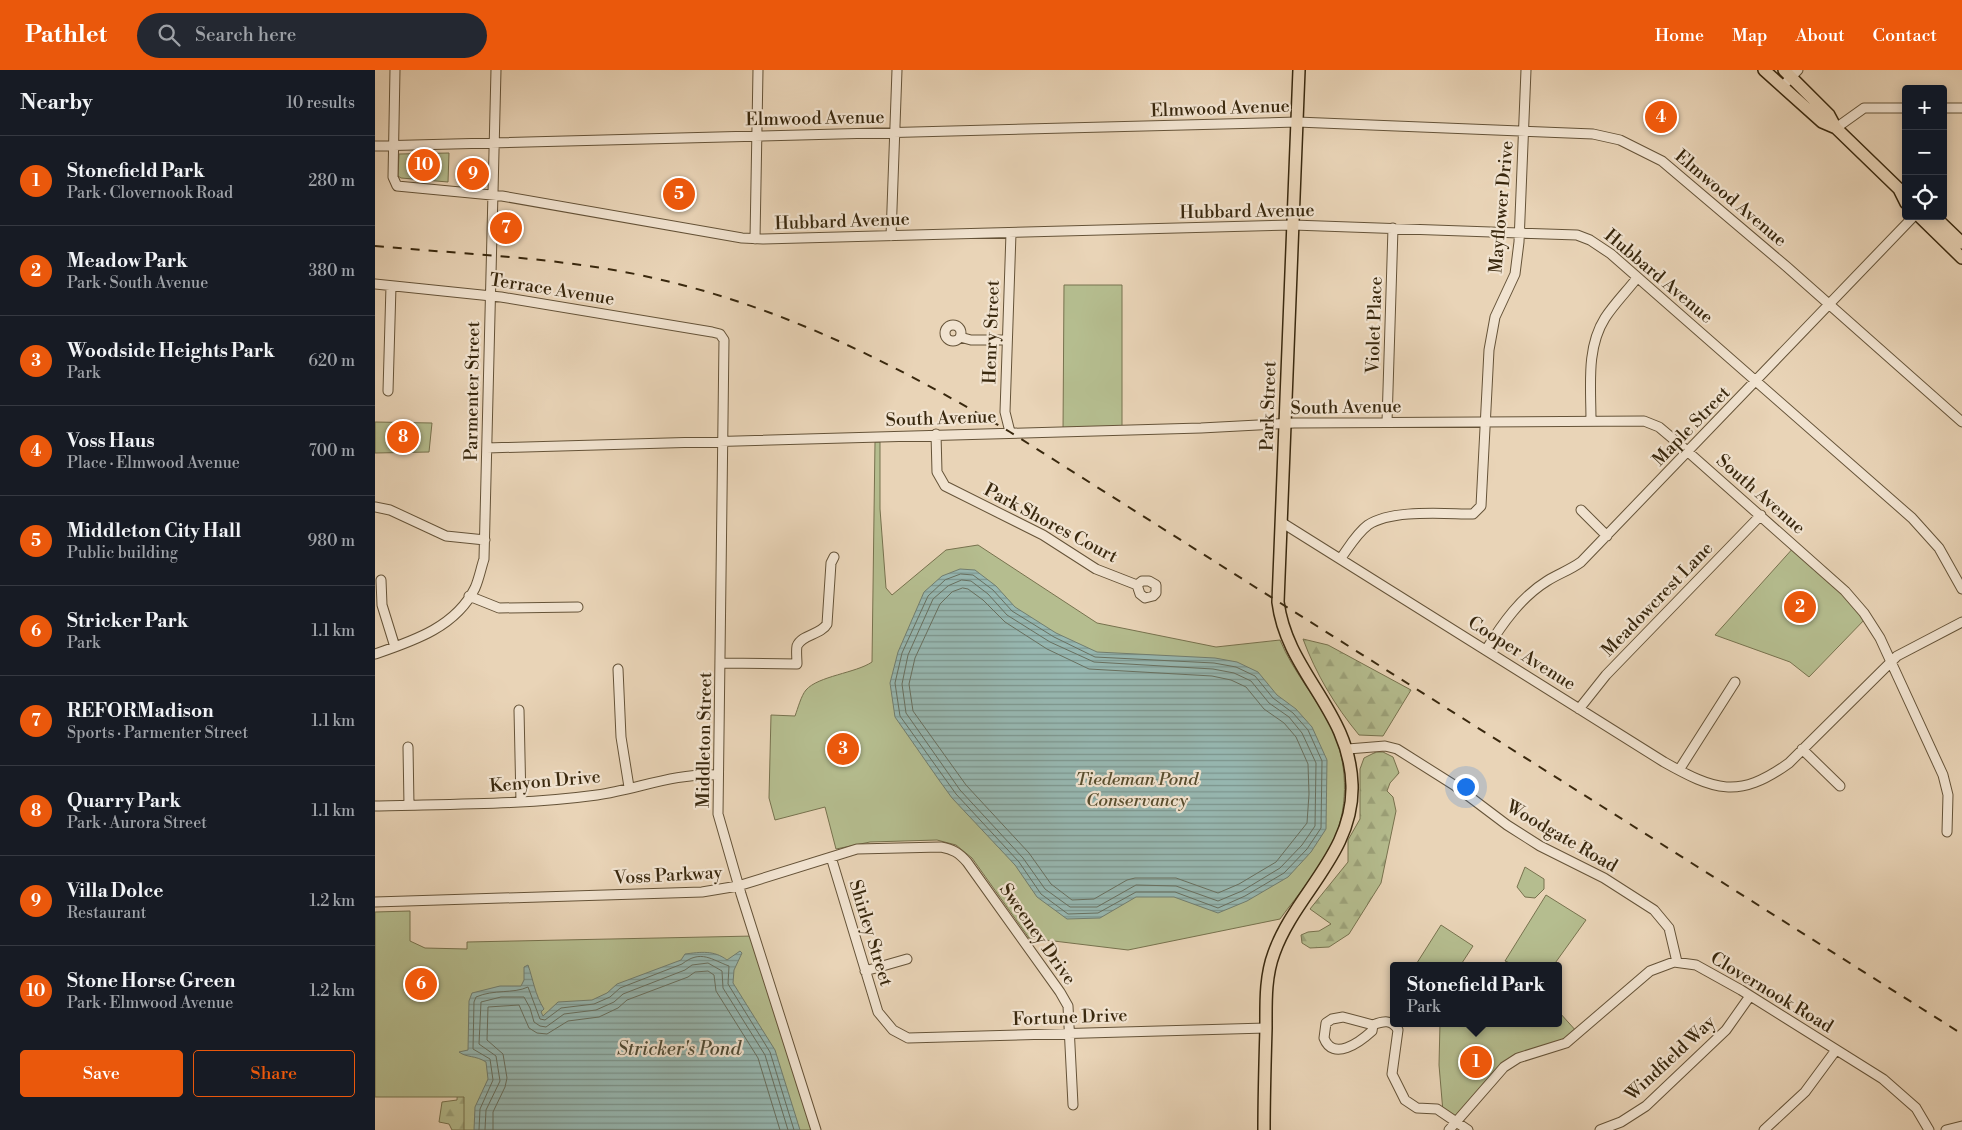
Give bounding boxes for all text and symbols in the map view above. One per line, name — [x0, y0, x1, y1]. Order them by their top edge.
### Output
search box — [137, 13, 487, 58]
text: Pathlet — [25, 20, 107, 50]
icon: search — [155, 21, 183, 49]
text: Search here — [195, 23, 296, 47]
text: Home — [1655, 24, 1704, 47]
text: Map — [1732, 24, 1768, 47]
text: About — [1796, 24, 1845, 47]
text: Contact — [1873, 24, 1937, 47]
map controls — [1902, 85, 1947, 220]
button: + — [1902, 85, 1947, 130]
text: Nearby — [20, 90, 93, 116]
text: 10 results — [286, 93, 355, 113]
street label: Elmwood Avenue — [1150, 95, 1290, 122]
pin: 4 — [1645, 98, 1677, 136]
street label: Elmwood Avenue — [745, 106, 885, 131]
button: − — [1902, 130, 1947, 175]
street label: Mayflower Drive — [1484, 140, 1519, 274]
street label: Elmwood Avenue — [1670, 145, 1791, 252]
pin: 10 — [408, 146, 440, 184]
pin: 9 — [457, 155, 489, 193]
text: Stonefield Park — [67, 159, 205, 183]
text: 1 — [32, 171, 40, 191]
text: 280 m — [308, 171, 355, 191]
pin: 5 — [663, 175, 695, 213]
button: locate — [1902, 175, 1947, 220]
text: Park · Clovernook Road — [67, 183, 233, 203]
street label: Hubbard Avenue — [1179, 199, 1315, 224]
street label: Hubbard Avenue — [774, 208, 910, 235]
pin: 7 — [490, 209, 522, 247]
street label: Hubbard Avenue — [1600, 224, 1718, 329]
text: Meadow Park — [67, 249, 188, 273]
text: 2 — [31, 261, 41, 281]
text: 380 m — [308, 261, 355, 281]
street label: Terrace Avenue — [488, 268, 616, 311]
text: Park · South Avenue — [67, 273, 208, 293]
street label: Violet Place — [1361, 276, 1388, 375]
street label: Henry Street — [978, 279, 1005, 384]
street label: Parmenter Street — [460, 320, 485, 461]
text: Woodside Heights Park — [67, 339, 275, 363]
text: 3 — [31, 351, 41, 371]
text: 620 m — [308, 351, 355, 371]
street label: Park Street — [1255, 360, 1282, 451]
text: Park — [67, 363, 100, 383]
street label: Maple Street — [1648, 381, 1736, 471]
street label: South Avenue — [1290, 395, 1402, 420]
street label: South Avenue — [885, 405, 997, 432]
pin: 8 — [387, 418, 419, 456]
text: Voss Haus — [67, 429, 155, 453]
text: 4 — [31, 441, 41, 461]
text: 700 m — [309, 441, 355, 461]
street label: South Avenue — [1711, 449, 1810, 539]
text: Place · Elmwood Avenue — [67, 453, 240, 473]
street label: Park Shores Court — [980, 479, 1122, 569]
text: Middleton City Hall — [67, 519, 241, 543]
text: 5 — [31, 531, 41, 551]
text: 980 m — [308, 531, 355, 551]
street label: Meadowcrest Lane — [1597, 537, 1718, 662]
text: Public building — [67, 543, 178, 563]
pin: 2 — [1784, 588, 1816, 626]
text: Stricker Park — [67, 609, 189, 633]
street label: Cooper Avenue — [1464, 611, 1580, 696]
text: 6 — [31, 621, 41, 641]
text: 1.1 km — [311, 621, 355, 641]
text: Park — [67, 633, 100, 653]
street label: Middleton Street — [692, 671, 717, 808]
text: REFORMadison — [67, 699, 214, 723]
text: 7 — [31, 711, 41, 731]
text: 1.1 km — [311, 711, 355, 731]
text: Sports · Parmenter Street — [67, 723, 248, 743]
pin: 3 — [827, 730, 859, 768]
street label: Kenyon Drive — [489, 765, 602, 798]
park label: Tiedeman Pond Conservancy — [1076, 768, 1199, 812]
your location — [1453, 774, 1479, 800]
text: Quarry Park — [67, 789, 181, 813]
street label: Woodgate Road — [1501, 795, 1622, 878]
text: 8 — [31, 801, 41, 821]
text: 1.1 km — [311, 801, 355, 821]
text: Park · Aurora Street — [67, 813, 207, 833]
street label: Voss Parkway — [612, 861, 723, 890]
street label: Shirley Street — [843, 877, 898, 990]
text: Villa Dolce — [67, 879, 164, 903]
street label: Sweeney Drive — [994, 879, 1081, 989]
text: 9 — [31, 891, 41, 911]
text: 1.2 km — [309, 891, 355, 911]
text: Restaurant — [67, 903, 146, 923]
street label: Clovernook Road — [1706, 947, 1838, 1039]
popup — [1390, 962, 1562, 1027]
pin: 6 — [405, 965, 437, 1003]
text: Stone Horse Green — [67, 969, 235, 993]
text: Stonefield Park — [1407, 973, 1545, 997]
text: 10 — [27, 981, 45, 1001]
text: 1.2 km — [309, 981, 355, 1001]
text: Park · Elmwood Avenue — [67, 993, 233, 1013]
text: Park — [1407, 997, 1440, 1017]
street label: Fortune Drive — [1012, 1004, 1128, 1031]
street label: Windfield Way — [1620, 1011, 1720, 1107]
water label: Stricker's Pond — [617, 1037, 742, 1061]
pin: 1 — [1460, 1043, 1492, 1081]
button: Save — [20, 1050, 183, 1097]
button: Share — [193, 1050, 355, 1097]

